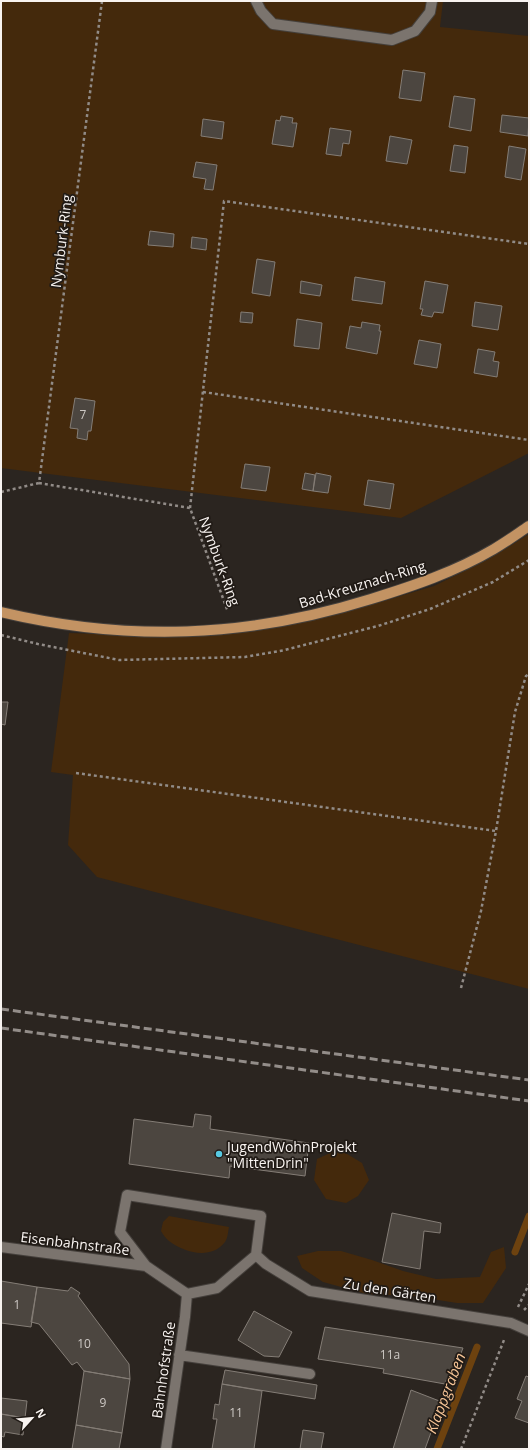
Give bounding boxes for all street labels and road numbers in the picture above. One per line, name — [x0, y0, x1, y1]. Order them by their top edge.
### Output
street label: Nymburk-Ring — [46, 193, 76, 289]
street label: Nymburk-Ring — [195, 514, 245, 609]
street label: Bad-Kreuznach-Ring — [296, 556, 428, 612]
street label: Eisenbahnstraße — [19, 1227, 131, 1259]
street label: Zu den Gärten — [342, 1273, 438, 1307]
street label: Bahnhofstraße — [147, 1320, 179, 1420]

